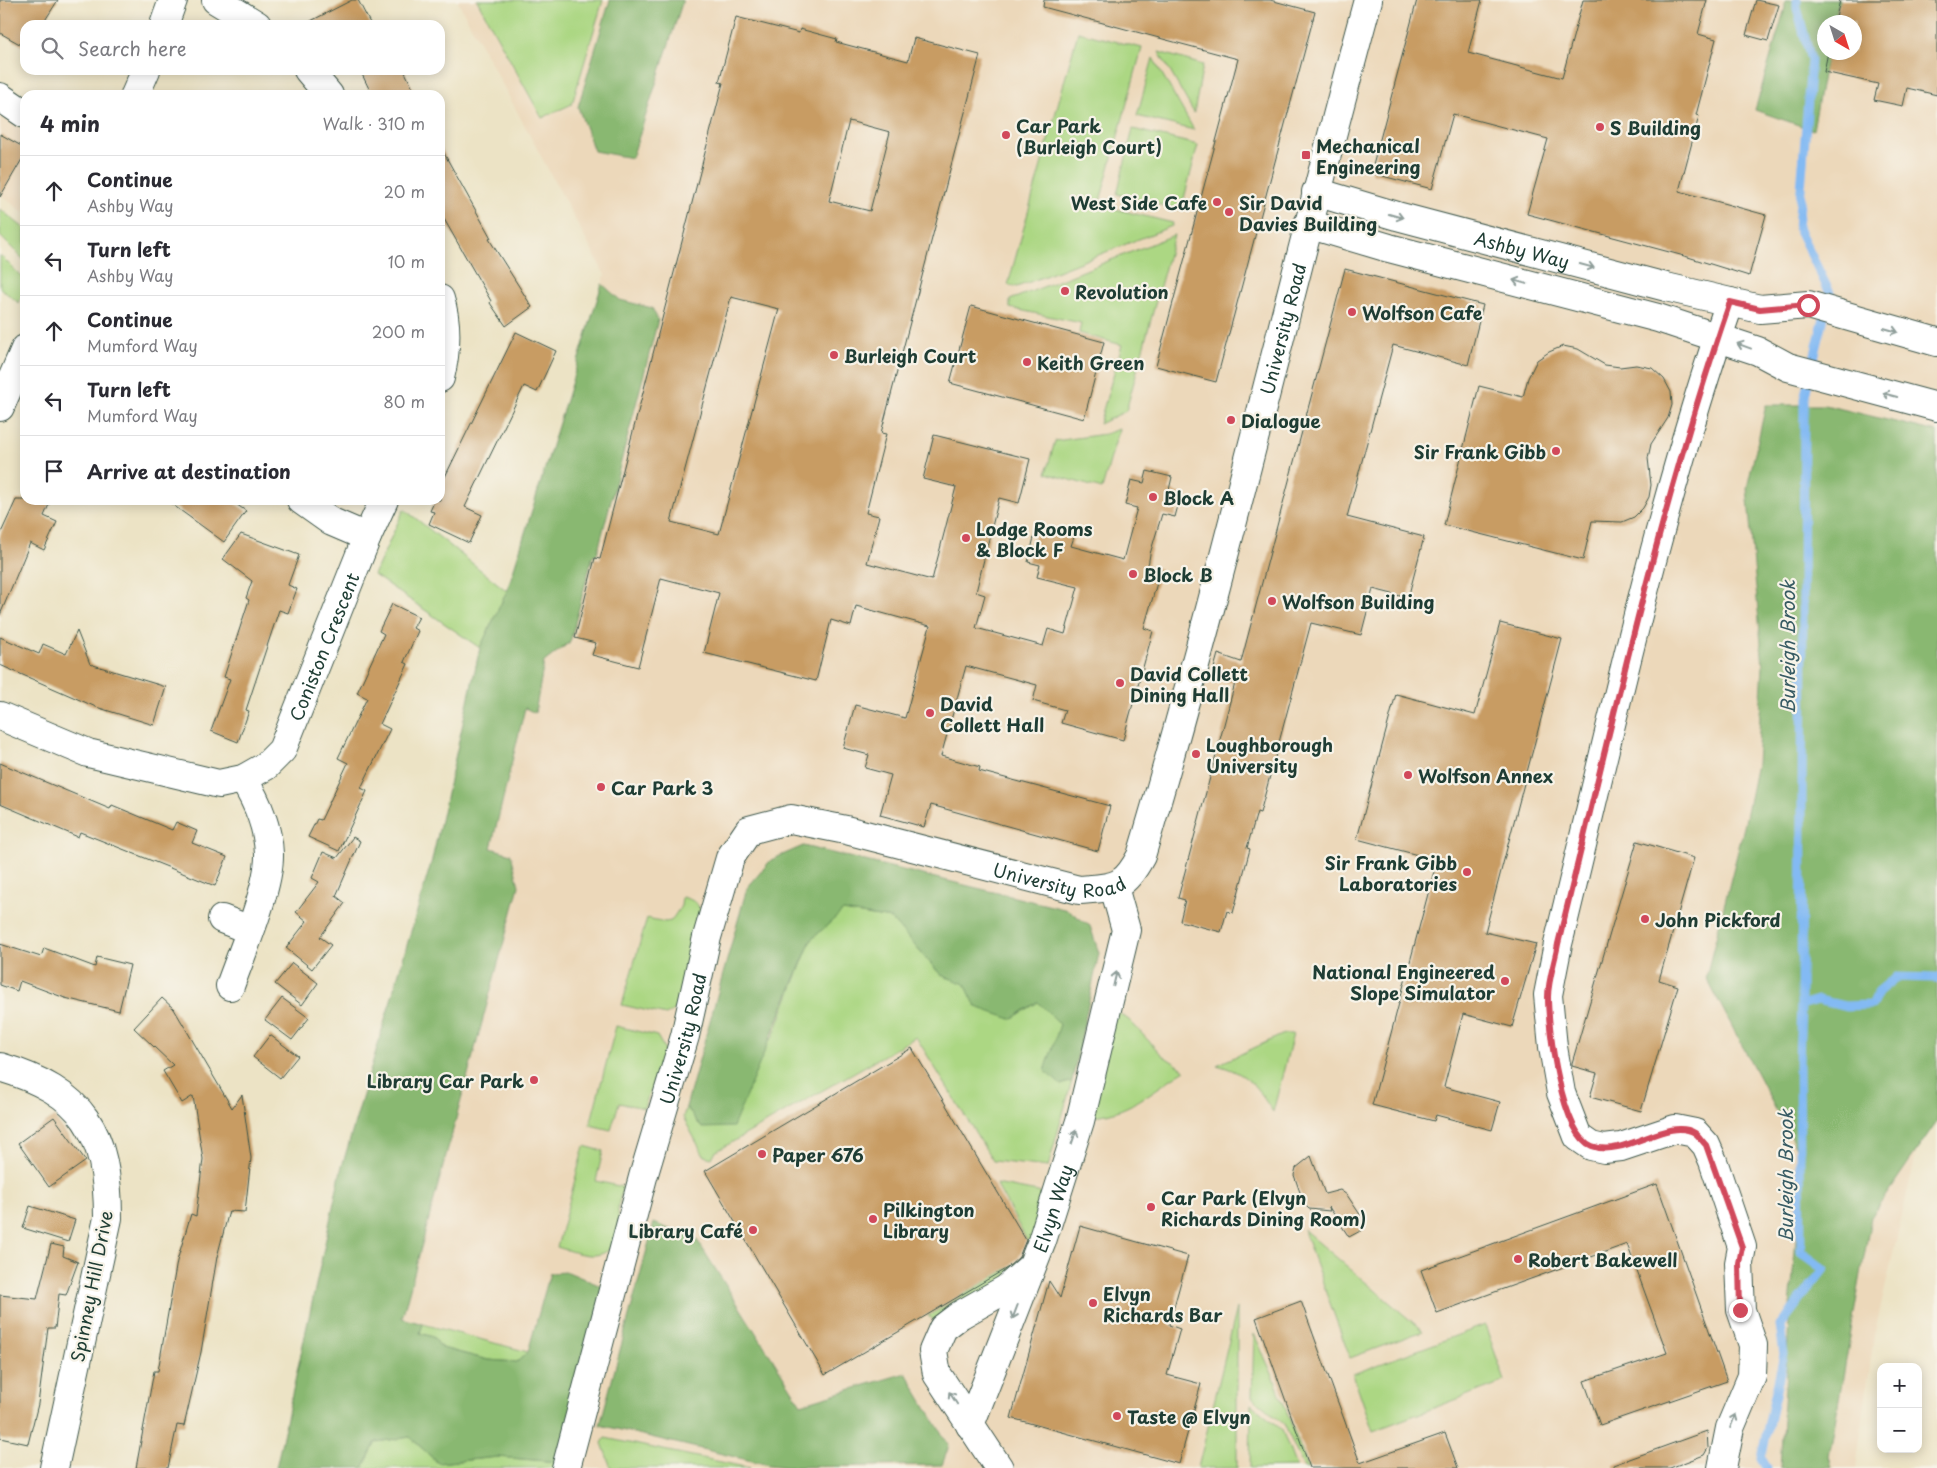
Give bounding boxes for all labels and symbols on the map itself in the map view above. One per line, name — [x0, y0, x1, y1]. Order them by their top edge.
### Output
north arrow — [1817, 15, 1862, 60]
place label: Car Park (Burleigh Court) — [1016, 112, 1162, 160]
place label: S Building — [1610, 114, 1701, 141]
marker: S Building — [1594, 121, 1606, 133]
marker: Car Park (Burleigh Court) — [1000, 129, 1012, 141]
place label: Mechanical Engineering — [1316, 132, 1421, 180]
marker: Mechanical Engineering — [1300, 149, 1312, 161]
place label: West Side Cafe — [1071, 189, 1207, 216]
place label: Sir David Davies Building — [1239, 189, 1377, 237]
marker: West Side Cafe — [1211, 196, 1223, 208]
marker: Sir David Davies Building — [1223, 206, 1235, 218]
one-way arrow — [1387, 212, 1403, 221]
street label: Ashby Way — [1472, 224, 1573, 275]
street label: University Road — [1253, 260, 1312, 397]
one-way arrow — [1578, 262, 1594, 271]
one-way arrow — [1513, 277, 1529, 286]
place label: Revolution — [1075, 278, 1169, 305]
marker: Revolution — [1059, 285, 1071, 297]
route start — [1797, 294, 1820, 317]
place label: Wolfson Cafe — [1362, 299, 1483, 326]
marker: Wolfson Cafe — [1346, 306, 1358, 318]
one-way arrow — [1883, 326, 1899, 336]
one-way arrow — [1737, 341, 1752, 350]
place label: Burleigh Court — [844, 342, 977, 369]
marker: Burleigh Court — [828, 349, 840, 361]
place label: Keith Green — [1037, 349, 1144, 376]
marker: Keith Green — [1021, 356, 1033, 368]
one-way arrow — [1882, 390, 1898, 399]
place label: Dialogue — [1241, 407, 1321, 434]
marker: Dialogue — [1225, 414, 1237, 426]
place label: Sir Frank Gibb — [1414, 438, 1546, 465]
marker: Sir Frank Gibb — [1550, 445, 1562, 457]
place label: Block A — [1163, 484, 1234, 511]
marker: Block A — [1147, 491, 1159, 503]
place label: Lodge Rooms & Block F — [976, 515, 1093, 563]
marker: Lodge Rooms & Block F — [960, 532, 972, 544]
place label: Block B — [1143, 561, 1213, 588]
street label: Coniston Crescent — [282, 568, 365, 725]
marker: Block B — [1127, 568, 1139, 580]
water label: Burleigh Brook — [1773, 579, 1801, 714]
place label: Wolfson Building — [1282, 588, 1435, 615]
marker: Wolfson Building — [1266, 595, 1278, 607]
place label: David Collett Dining Hall — [1130, 660, 1248, 708]
marker: David Collett Dining Hall — [1114, 677, 1126, 689]
place label: David Collett Hall — [940, 690, 1044, 738]
marker: David Collett Hall — [924, 707, 936, 719]
place label: Loughborough University — [1206, 731, 1333, 779]
marker: Loughborough University — [1190, 748, 1202, 760]
place label: Wolfson Annex — [1418, 762, 1553, 789]
marker: Wolfson Annex — [1402, 769, 1414, 781]
place label: Car Park 3 — [611, 774, 714, 801]
marker: Car Park 3 — [595, 781, 607, 793]
place label: Sir Frank Gibb Laboratories — [1325, 849, 1457, 897]
street label: University Road — [990, 855, 1131, 904]
marker: Sir Frank Gibb Laboratories — [1461, 866, 1473, 878]
place label: John Pickford — [1655, 906, 1781, 933]
marker: John Pickford — [1639, 913, 1651, 925]
place label: National Engineered Slope Simulator — [1312, 958, 1496, 1006]
street label: University Road — [652, 970, 712, 1107]
one-way arrow — [1111, 972, 1120, 988]
marker: National Engineered Slope Simulator — [1499, 975, 1511, 987]
place label: Library Car Park — [367, 1067, 524, 1094]
marker: Library Car Park — [528, 1074, 540, 1086]
water label: Burleigh Brook — [1771, 1108, 1799, 1243]
one-way arrow — [1070, 1129, 1080, 1145]
place label: Paper 676 — [772, 1141, 864, 1168]
marker: Paper 676 — [756, 1148, 768, 1160]
street label: Elvyn Way — [1025, 1161, 1079, 1256]
place label: Car Park (Elvyn Richards Dining Room) — [1161, 1184, 1366, 1232]
place label: Pilkington Library — [883, 1196, 975, 1244]
marker: Car Park (Elvyn Richards Dining Room) — [1145, 1201, 1157, 1213]
street label: Spinney Hill Drive — [63, 1208, 119, 1364]
marker: Pilkington Library — [867, 1213, 879, 1225]
place label: Library Café — [629, 1217, 743, 1244]
marker: Library Café — [747, 1224, 759, 1236]
place label: Robert Bakewell — [1528, 1246, 1677, 1273]
marker: Robert Bakewell — [1512, 1253, 1524, 1265]
place label: Elvyn Richards Bar — [1103, 1280, 1223, 1328]
marker: Elvyn Richards Bar — [1087, 1297, 1099, 1309]
route end — [1729, 1299, 1752, 1322]
one-way arrow — [1010, 1303, 1019, 1319]
one-way arrow — [947, 1392, 957, 1406]
place label: Taste @ Elvyn — [1127, 1403, 1251, 1430]
marker: Taste @ Elvyn — [1111, 1410, 1123, 1422]
one-way arrow — [1729, 1414, 1739, 1429]

